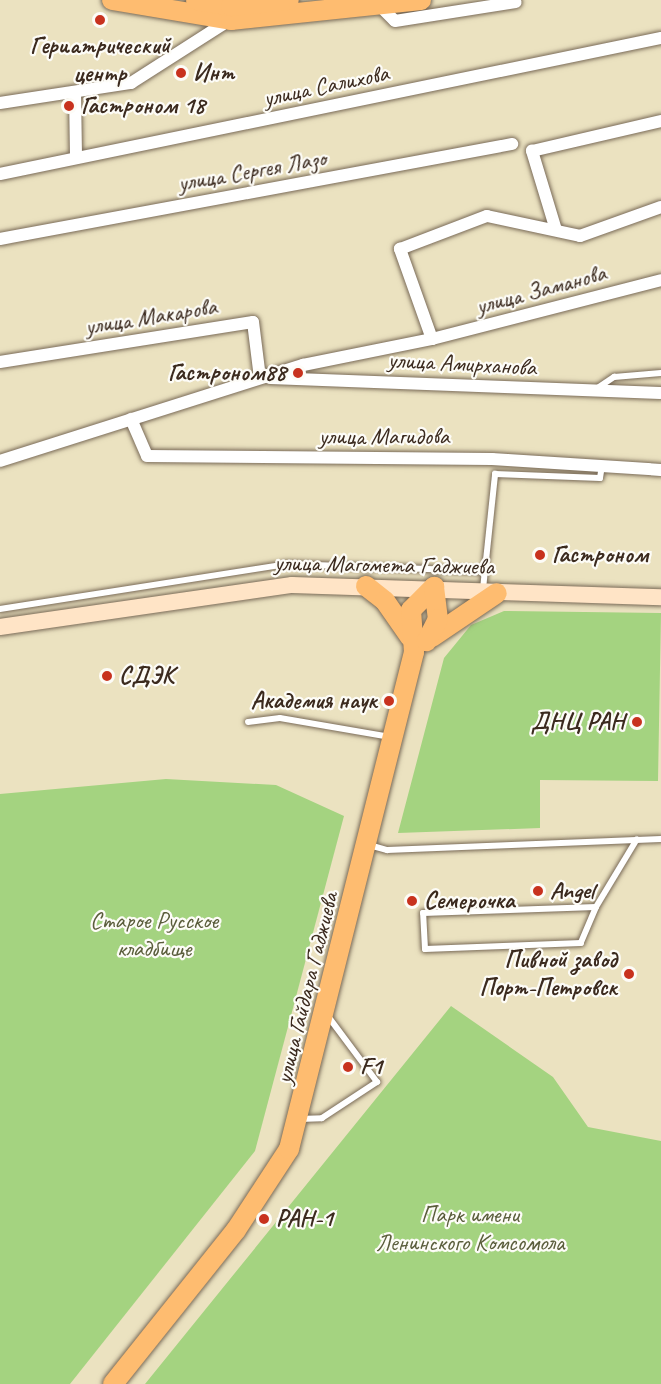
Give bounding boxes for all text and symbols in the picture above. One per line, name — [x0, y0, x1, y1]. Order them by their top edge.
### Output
marker: Гериатрический центр — [91, 11, 109, 29]
place label: Гериатрический центр — [30, 32, 170, 88]
place label: Инт — [193, 59, 234, 87]
street label: улица Салихова — [260, 59, 392, 113]
marker: Инт — [174, 66, 188, 80]
place label: Гастроном 18 — [81, 92, 205, 120]
marker: Гастроном 18 — [62, 99, 76, 113]
street label: улица Сергея Лазо — [176, 144, 328, 198]
street label: улица Заманова — [473, 259, 609, 321]
street label: улица Макарова — [83, 292, 219, 342]
street label: улица Амирханова — [388, 346, 536, 382]
place label: Гастроном88 — [168, 359, 286, 387]
marker: Гастроном88 — [291, 366, 305, 380]
street label: улица Магидова — [319, 423, 449, 451]
place label: Гастроном — [552, 541, 648, 569]
marker: Гастроном — [533, 548, 547, 562]
street label: улица Магомета Гаджиева — [274, 549, 494, 581]
place label: СДЭК — [119, 662, 174, 690]
marker: СДЭК — [100, 669, 114, 683]
place label: Академия наук — [250, 687, 377, 715]
marker: Академия наук — [382, 694, 396, 708]
place label: ДНЦ РАН — [531, 708, 625, 736]
marker: ДНЦ РАН — [630, 715, 644, 729]
place label: Angel — [550, 877, 594, 905]
marker: Angel — [531, 884, 545, 898]
place label: Семерочка — [424, 887, 514, 915]
street label: улица Гайдара Гаджиева — [269, 890, 345, 1086]
marker: Семерочка — [405, 894, 419, 908]
park label: Старое Русское кладбище — [90, 907, 218, 963]
place label: Пивной завод Порт-Петровск — [480, 946, 617, 1002]
marker: Пивной завод Порт-Петровск — [622, 967, 636, 981]
place label: F1 — [360, 1053, 382, 1081]
marker: F1 — [341, 1060, 355, 1074]
park label: Парк имени Ленинского Комсомола — [376, 1201, 564, 1257]
place label: РАН-1 — [276, 1205, 333, 1233]
marker: РАН-1 — [257, 1212, 271, 1226]

